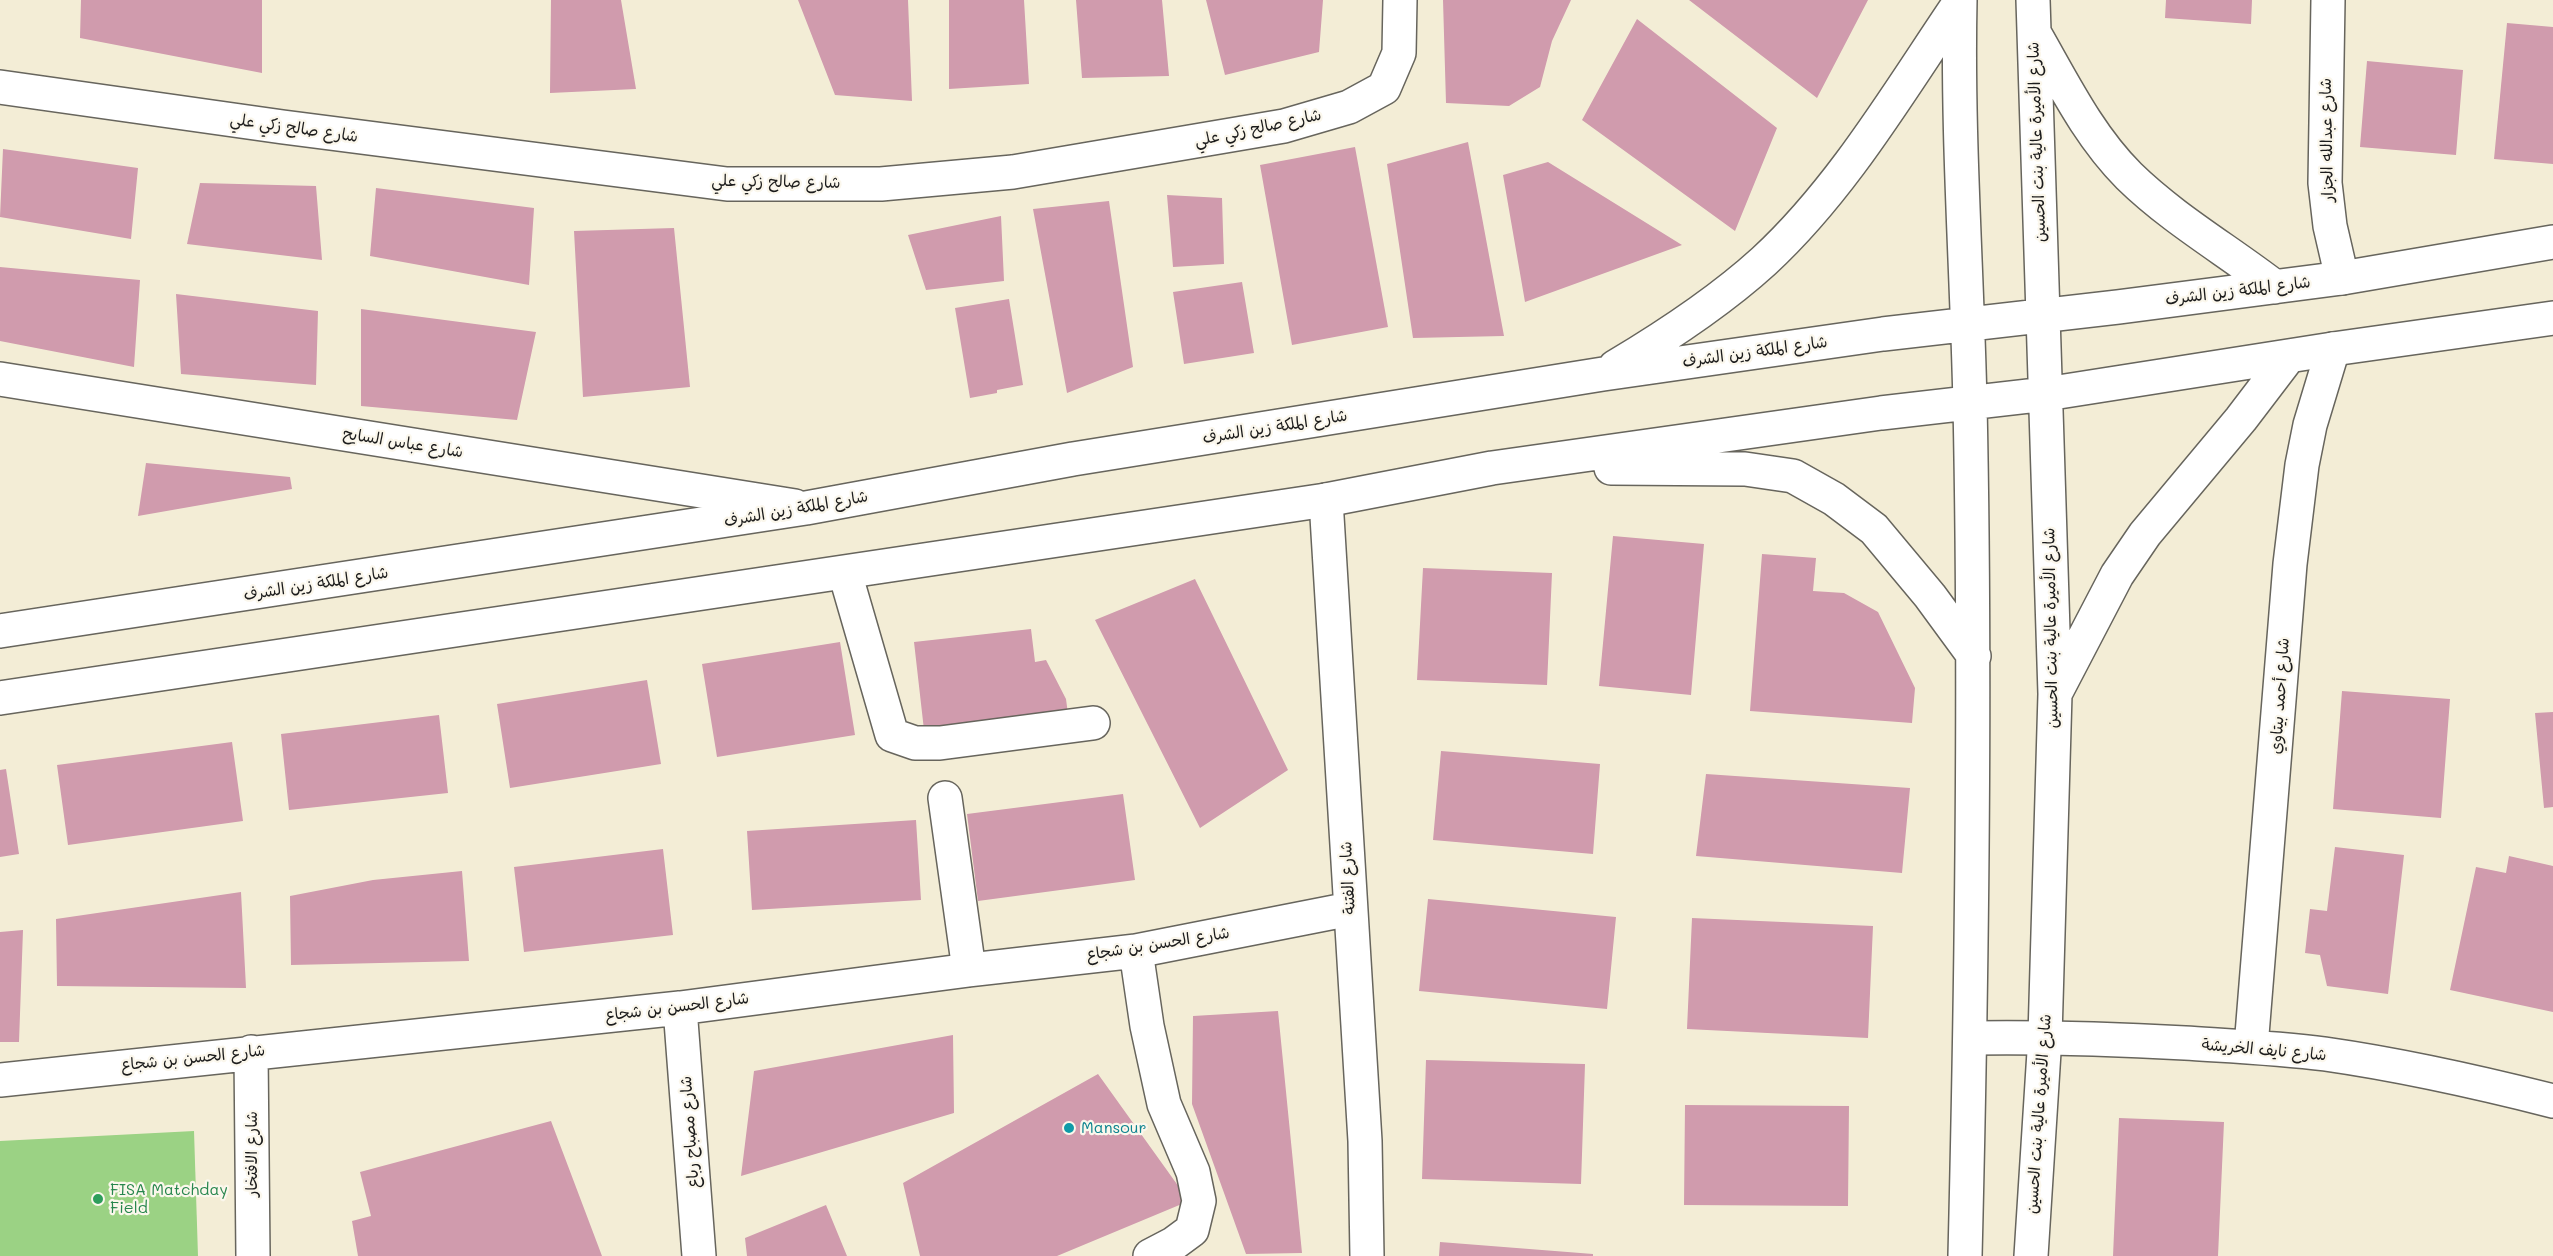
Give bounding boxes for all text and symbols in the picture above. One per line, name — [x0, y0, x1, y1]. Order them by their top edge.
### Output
street label: شارع الأميرة عالية بنت الحسين — [2024, 41, 2050, 243]
street label: شارع عبدالله الجزار — [2316, 78, 2338, 202]
street label: شارع صالح زكي علي — [1193, 105, 1323, 151]
street label: شارع صالح زكي علي — [229, 110, 359, 146]
street label: شارع صالح زكي علي — [711, 171, 841, 193]
street label: شارع الملكة زين الشرف — [2164, 273, 2312, 309]
street label: شارع الملكة زين الشرف — [1681, 332, 1829, 372]
street label: شارع الملكة زين الشرف — [1201, 406, 1349, 448]
street label: شارع عباس السايح — [342, 424, 464, 462]
street label: شارع الملكة زين الشرف — [722, 487, 870, 531]
street label: شارع الأميرة عالية بنت الحسين — [2040, 528, 2062, 728]
street label: شارع الملكة زين الشرف — [242, 563, 390, 605]
street label: شارع أحمد بيتاوي — [2266, 637, 2294, 755]
street label: شارع الفتنة — [1336, 841, 1360, 915]
street label: شارع الحسن بن شجاع — [1085, 923, 1231, 965]
street label: شارع الحسن بن شجاع — [604, 989, 750, 1025]
street label: شارع الأميرة عالية بنت الحسين — [2022, 1013, 2056, 1215]
street label: شارع نايف الخريشة — [2201, 1035, 2327, 1065]
street label: شارع الحسن بن شجاع — [120, 1041, 266, 1075]
street label: شارع مصباح رباع — [677, 1075, 703, 1189]
street label: شارع الافتخار — [242, 1111, 262, 1197]
place label: Mansour — [1081, 1118, 1147, 1138]
marker: Mansour — [1062, 1121, 1076, 1135]
place label: FISA Matchday Field — [110, 1180, 228, 1218]
marker: FISA Matchday Field — [91, 1192, 105, 1206]

